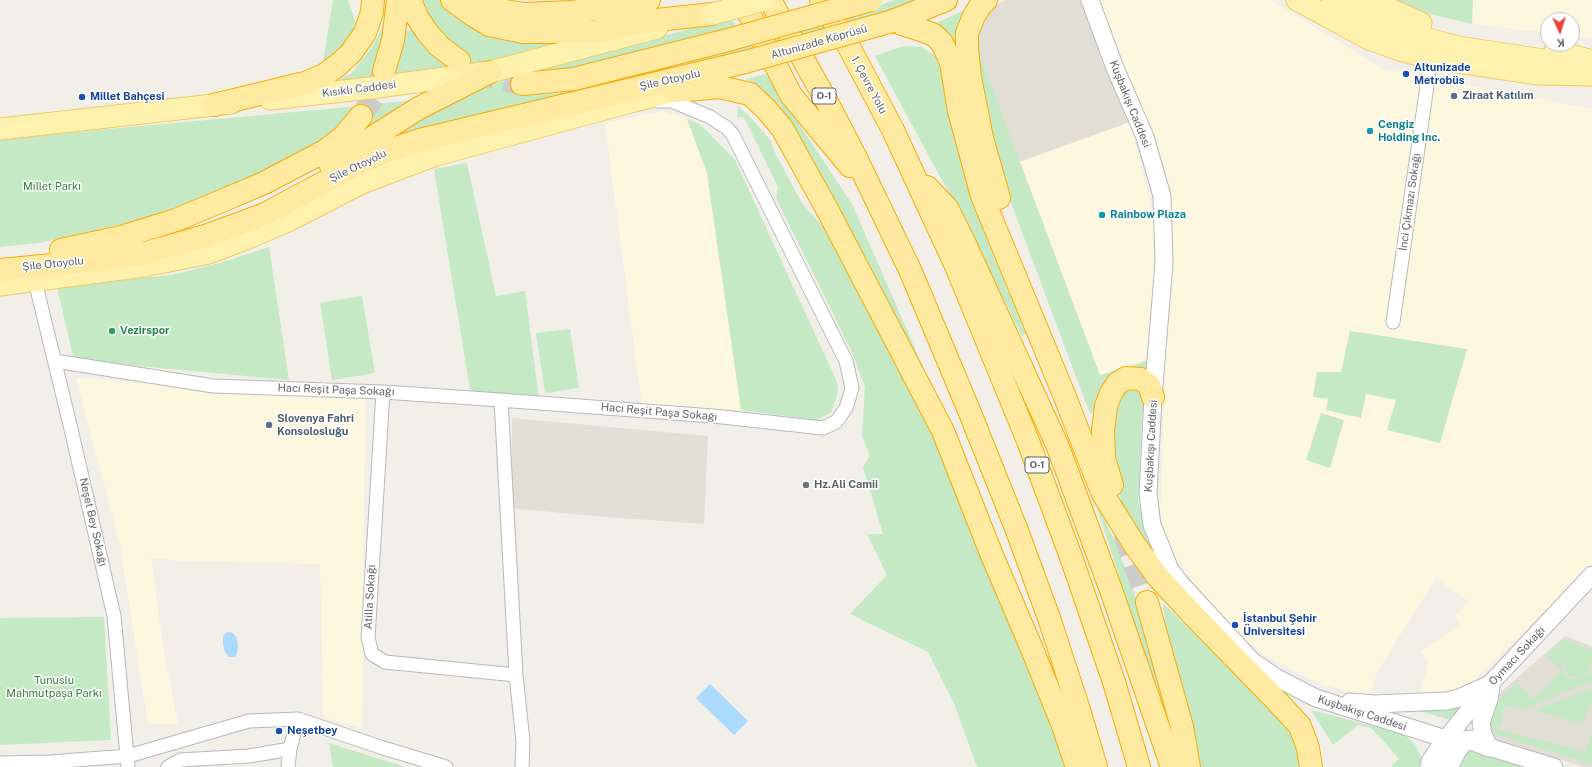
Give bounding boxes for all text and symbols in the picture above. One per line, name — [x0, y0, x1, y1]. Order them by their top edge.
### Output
north arrow — [1540, 12, 1580, 52]
street label: Altunizade Köprüsü — [769, 22, 869, 62]
text: K — [1556, 37, 1565, 49]
street label: 1. Çevre Yolu — [848, 54, 890, 116]
street label: Kuşbakışı Caddesi — [1107, 59, 1153, 149]
place label: Altunizade Metrobüs — [1414, 61, 1471, 87]
street label: Şile Otoyolu — [638, 67, 702, 93]
marker: Altunizade Metrobüs — [1401, 69, 1411, 79]
street label: Kısıklı Caddesi — [321, 78, 397, 100]
road number: O-1 — [812, 88, 836, 104]
place label: Ziraat Katılım — [1462, 89, 1534, 103]
place label: Millet Bahçesi — [90, 90, 164, 104]
marker: Ziraat Katılım — [1449, 91, 1459, 101]
marker: Millet Bahçesi — [77, 92, 87, 102]
place label: Cengiz Holding Inc. — [1378, 118, 1440, 144]
marker: Cengiz Holding Inc. — [1365, 126, 1375, 136]
street label: Şile Otoyolu — [327, 146, 389, 186]
street label: İnci Çıkmazı Sokağı — [1397, 152, 1423, 252]
park label: Millet Parkı — [23, 180, 81, 194]
place label: Rainbow Plaza — [1110, 208, 1186, 222]
marker: Rainbow Plaza — [1097, 210, 1107, 220]
street label: Şile Otoyolu — [22, 254, 84, 274]
place label: Vezirspor — [120, 324, 170, 338]
marker: Vezirspor — [107, 326, 117, 336]
street label: Hacı Reşit Paşa Sokağı — [277, 381, 395, 399]
street label: Kuşbakışı Caddesi — [1142, 399, 1160, 493]
street label: Hacı Reşit Paşa Sokağı — [600, 400, 718, 424]
place label: Slovenya Fahri Konsolosluğu — [277, 412, 354, 438]
marker: Slovenya Fahri Konsolosluğu — [264, 420, 274, 430]
road number: O-1 — [1025, 457, 1049, 473]
street label: Neşet Bey Sokağı — [76, 477, 110, 567]
place label: Hz.Ali Camii — [814, 478, 878, 492]
marker: Hz.Ali Camii — [801, 480, 811, 490]
street label: Atilla Sokağı — [362, 564, 378, 630]
place label: İstanbul Şehir Üniversitesi — [1243, 612, 1317, 638]
marker: İstanbul Şehir Üniversitesi — [1230, 620, 1240, 630]
street label: Oymacı Sokağı — [1486, 624, 1548, 688]
park label: Tunuslu Mahmutpaşa Parkı — [6, 674, 102, 700]
street label: Kuşbakışı Caddesi — [1316, 692, 1408, 734]
place label: Neşetbey — [287, 724, 337, 738]
marker: Neşetbey — [274, 726, 284, 736]

